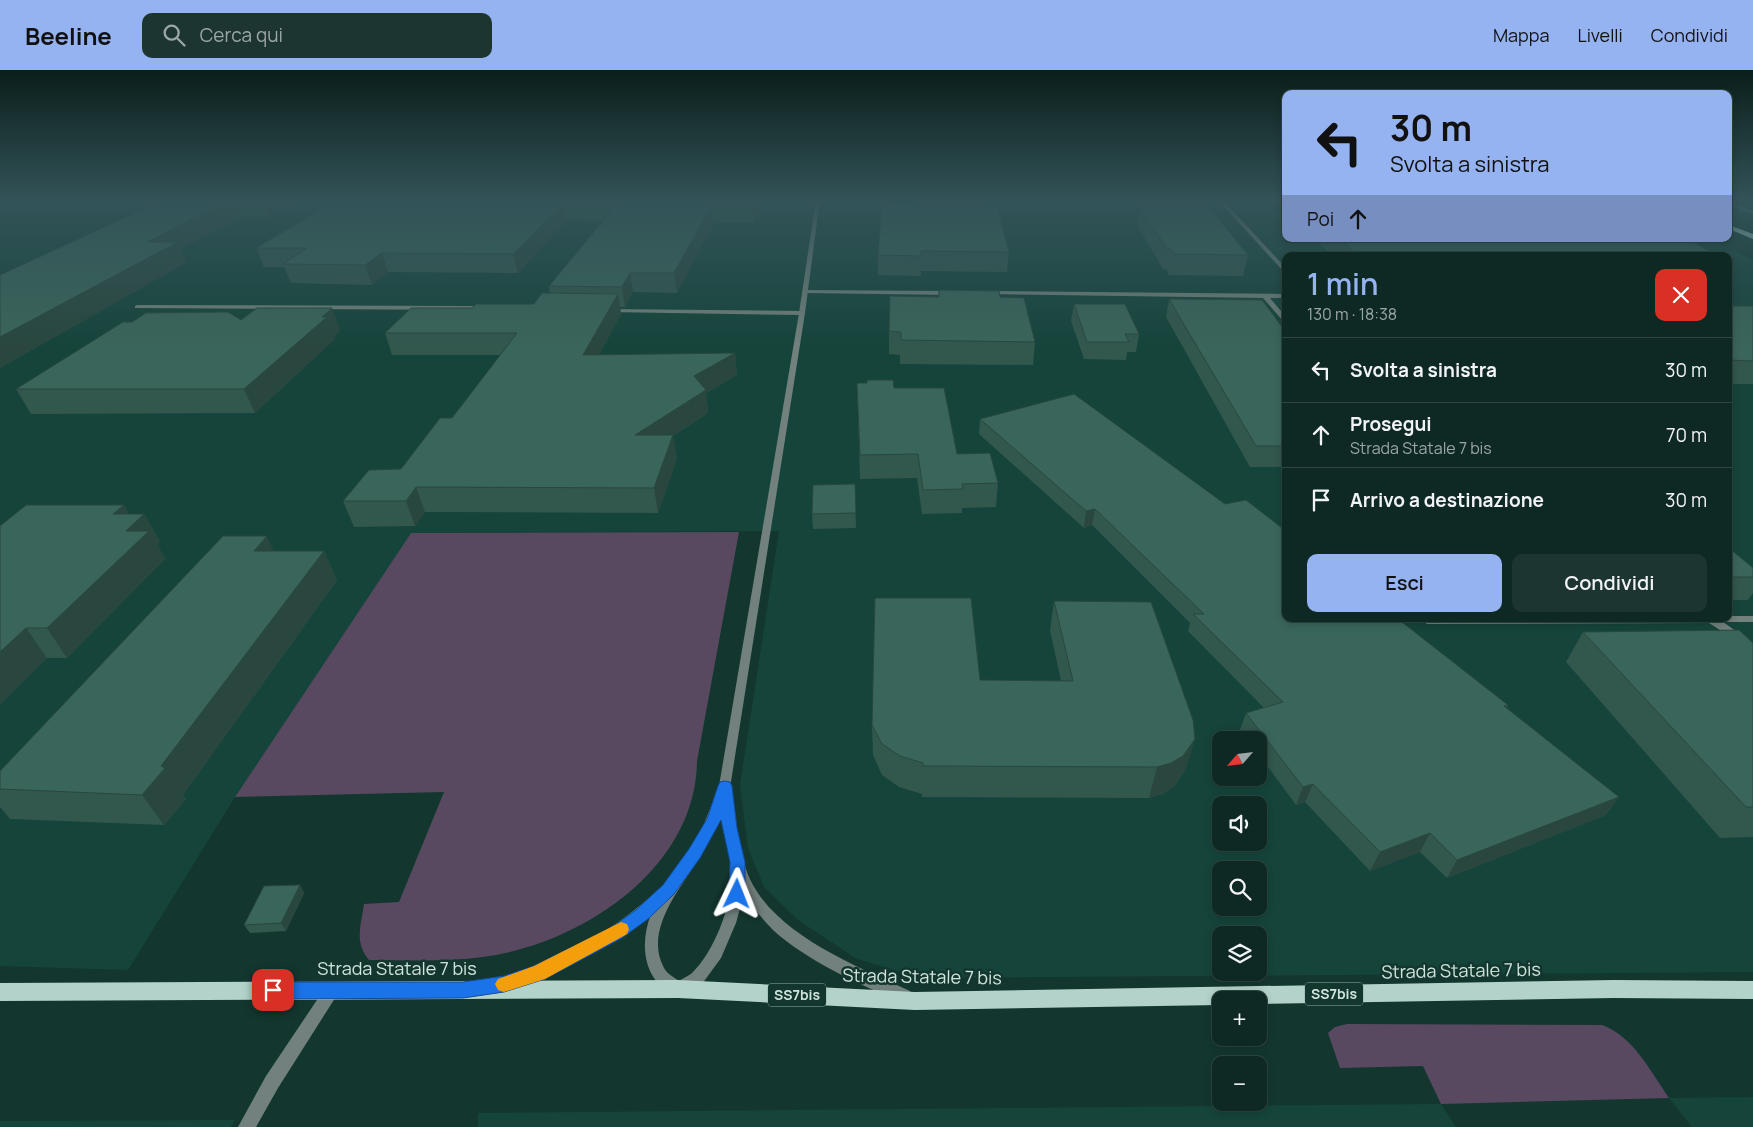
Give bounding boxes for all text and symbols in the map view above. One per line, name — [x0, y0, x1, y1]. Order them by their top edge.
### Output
search box — [142, 13, 492, 58]
text: Beeline — [25, 19, 112, 52]
icon: search — [160, 21, 188, 49]
text: Cerca qui — [200, 22, 283, 48]
text: Mappa — [1493, 23, 1549, 47]
text: Livelli — [1577, 23, 1623, 47]
text: Condividi — [1651, 23, 1728, 47]
text: 30 m — [1390, 104, 1472, 152]
icon: left — [1307, 110, 1372, 175]
text: Svolta a sinistra — [1390, 149, 1549, 179]
icon: ahead — [1344, 205, 1372, 233]
text: Poi — [1307, 206, 1334, 232]
text: 1 min — [1307, 263, 1379, 304]
button: close — [1655, 269, 1707, 321]
text: 130 m · 18:38 — [1307, 303, 1397, 325]
icon: left — [1307, 356, 1335, 384]
text: Svolta a sinistra — [1350, 357, 1497, 383]
text: 30 m — [1665, 357, 1707, 383]
text: Prosegui — [1350, 411, 1432, 437]
icon: ahead — [1307, 421, 1335, 449]
text: 70 m — [1666, 422, 1707, 448]
text: Strada Statale 7 bis — [1350, 437, 1492, 459]
icon: arrive — [1307, 486, 1335, 514]
text: Arrivo a destinazione — [1350, 487, 1544, 513]
text: 30 m — [1665, 487, 1707, 513]
button: Esci — [1307, 554, 1502, 612]
button: Condividi — [1512, 554, 1707, 612]
north arrow — [1212, 731, 1268, 786]
map controls — [1212, 731, 1267, 1111]
button: sound — [1212, 796, 1267, 851]
button: search — [1212, 861, 1267, 916]
position arrow — [710, 867, 762, 919]
button: layers — [1212, 926, 1267, 981]
street label: Strada Statale 7 bis — [317, 956, 477, 980]
street label: Strada Statale 7 bis — [1381, 957, 1541, 983]
street label: Strada Statale 7 bis — [842, 963, 1002, 989]
pin — [252, 969, 294, 1011]
icon: arrive — [259, 976, 287, 1004]
road number: SS7bis — [1305, 982, 1363, 1006]
road number: SS7bis — [768, 984, 826, 1006]
button: + — [1212, 991, 1267, 1046]
button: − — [1212, 1056, 1267, 1111]

